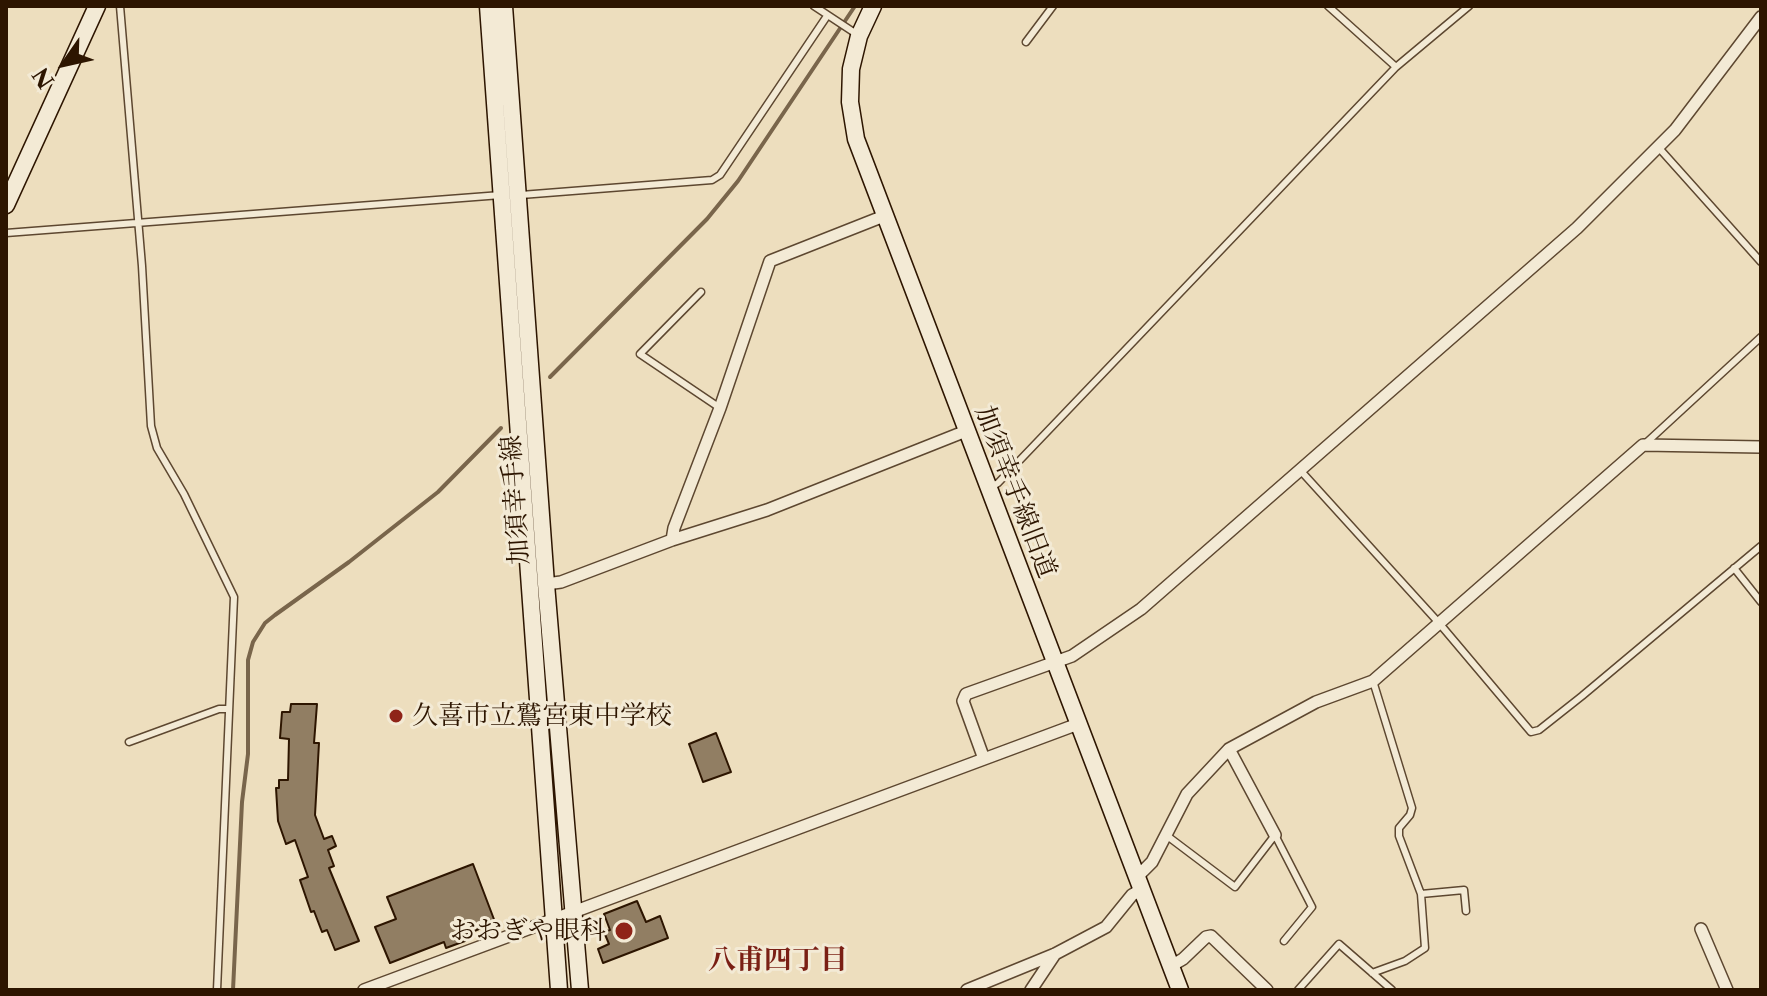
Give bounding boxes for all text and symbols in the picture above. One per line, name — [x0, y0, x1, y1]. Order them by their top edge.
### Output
north arrow — [24, 24, 104, 104]
text: N — [27, 62, 60, 93]
street label: 加須幸手線旧道 — [968, 401, 1062, 583]
street label: 加須幸手線 — [496, 434, 536, 566]
place label: 久喜市立鷲宮東中学校 — [412, 700, 672, 732]
marker: 久喜市立鷲宮東中学校 — [387, 707, 405, 725]
place label: おおぎや眼科 — [450, 915, 606, 947]
marker: おおぎや眼科 — [613, 920, 635, 942]
district label: 八甫四丁目 — [708, 944, 848, 978]

